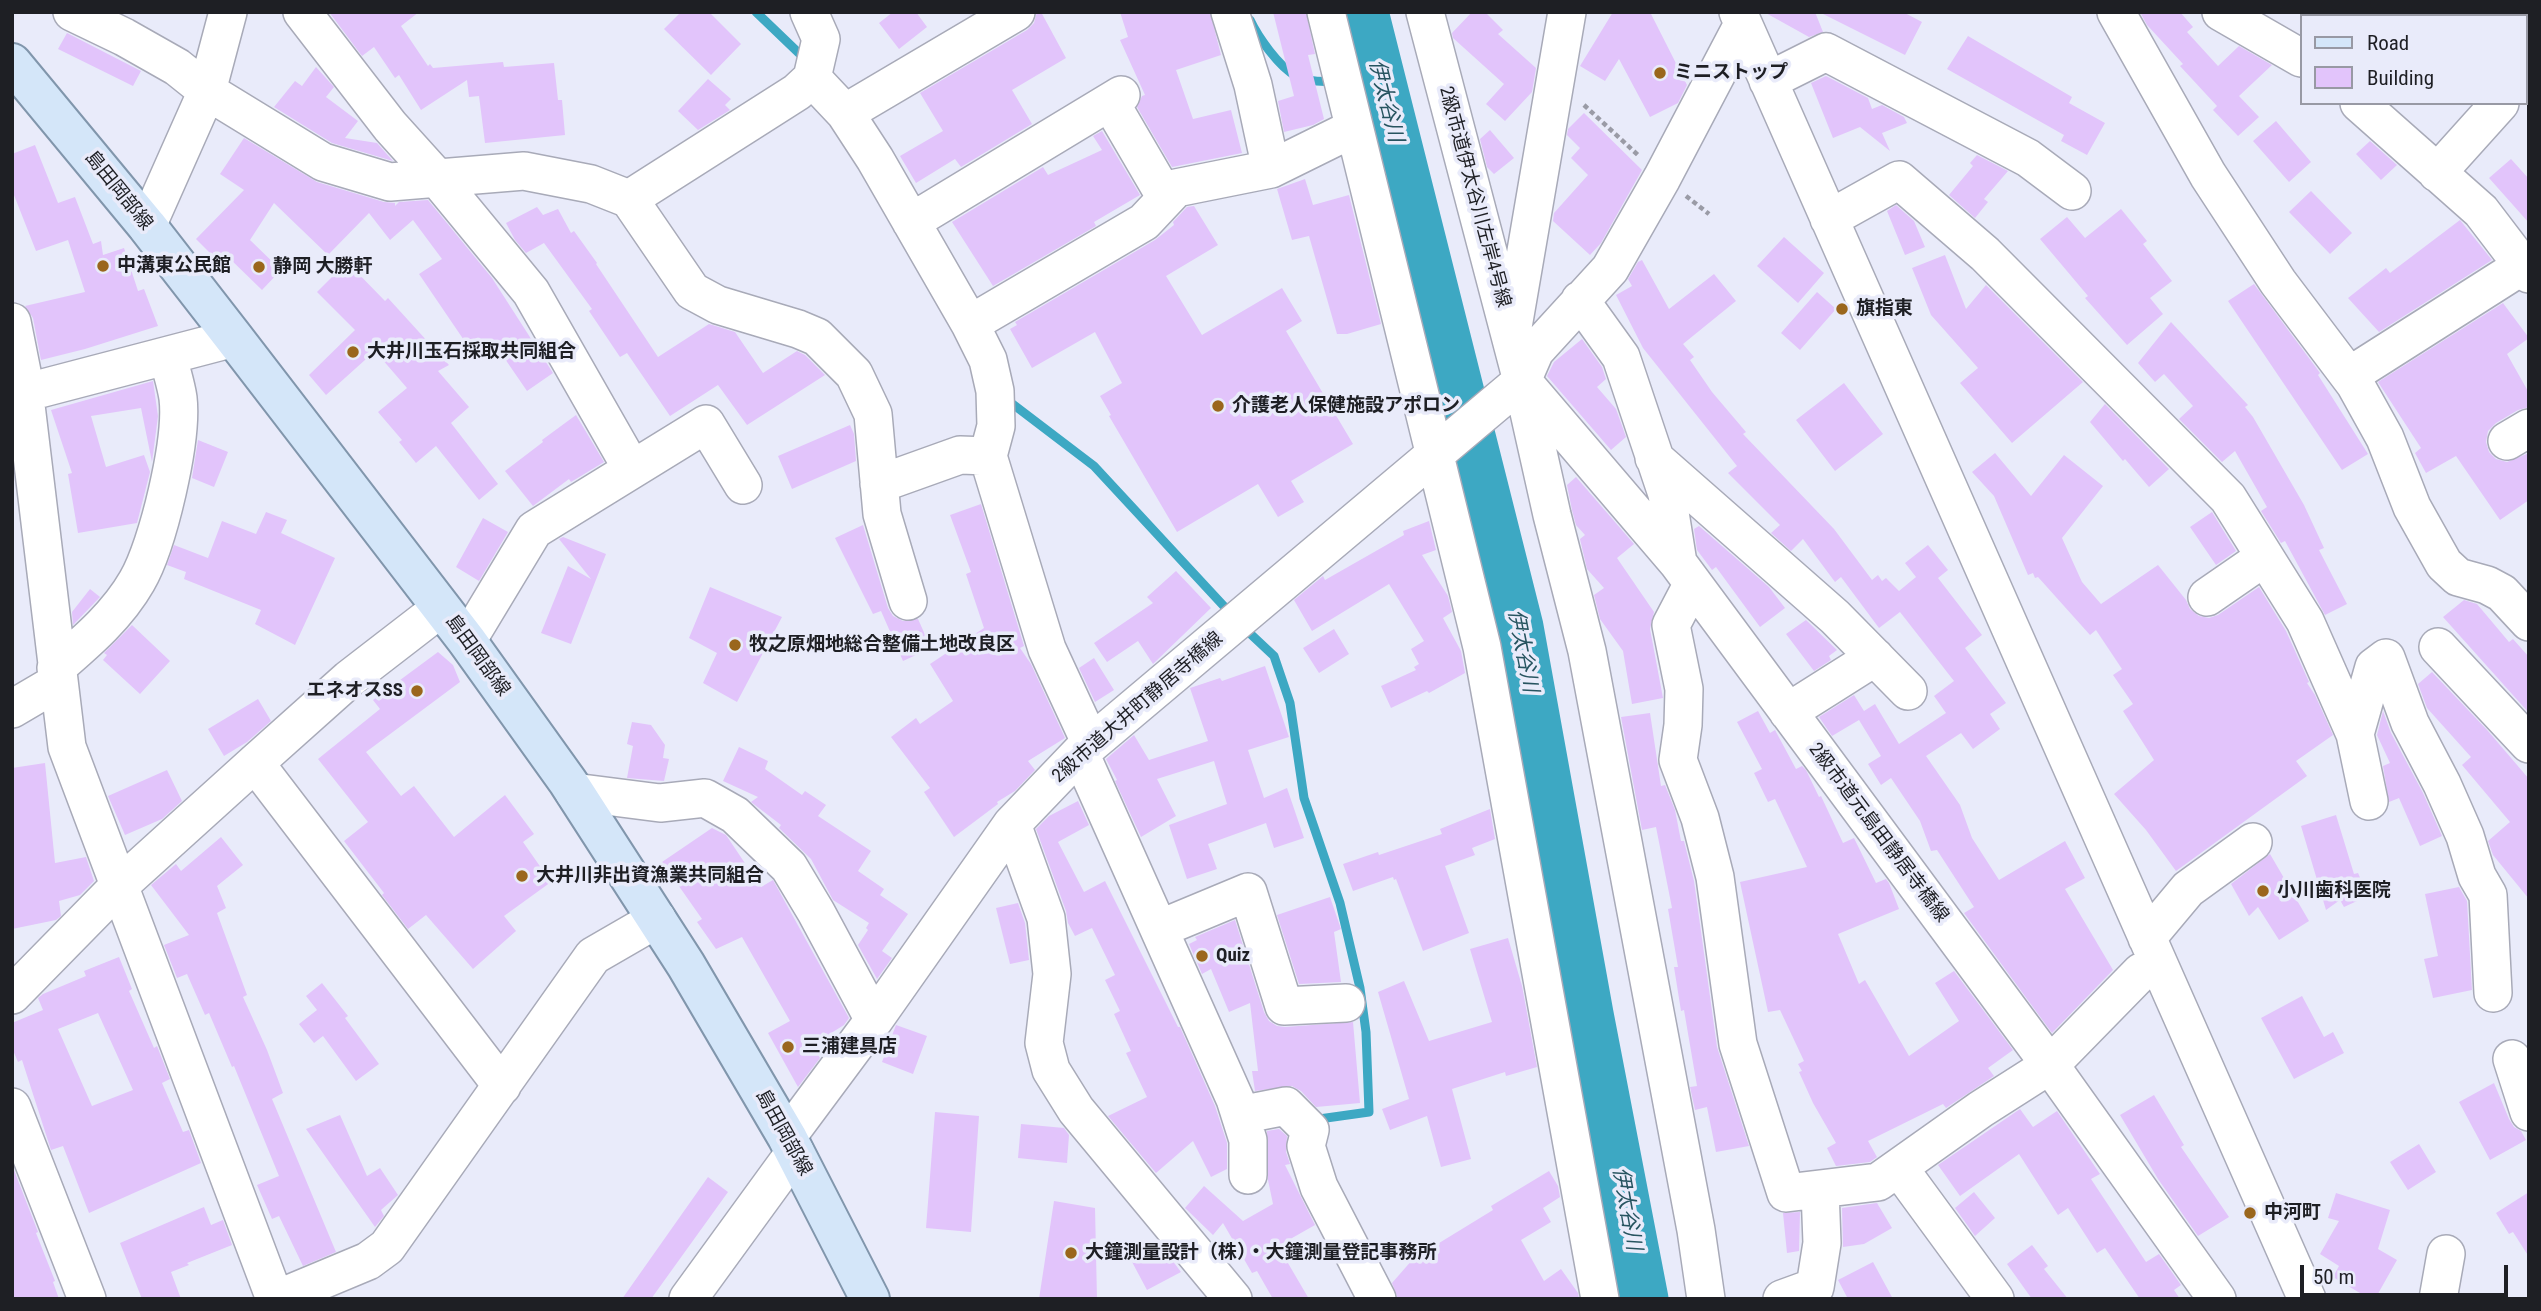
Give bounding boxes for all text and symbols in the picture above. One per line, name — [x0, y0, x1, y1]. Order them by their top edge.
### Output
legend — [2300, 14, 2527, 105]
text: Road — [2367, 31, 2409, 55]
water label: 伊太谷川 — [1363, 57, 1407, 145]
place label: ミニストップ — [1674, 62, 1788, 84]
marker: ミニストップ — [1652, 65, 1668, 81]
text: Building — [2367, 66, 2434, 90]
street label: 2級市道伊太谷川左岸4号線 — [1434, 84, 1514, 310]
street label: 島田岡部線 — [79, 147, 157, 235]
place label: 中溝東公民館 — [117, 255, 231, 277]
place label: 静岡 大勝軒 — [273, 256, 372, 278]
marker: 中溝東公民館 — [95, 258, 111, 274]
marker: 静岡 大勝軒 — [251, 259, 267, 275]
place label: 旗指東 — [1856, 298, 1913, 320]
marker: 旗指東 — [1834, 301, 1850, 317]
place label: 大井川玉石採取共同組合 — [367, 341, 576, 363]
marker: 大井川玉石採取共同組合 — [345, 344, 361, 360]
place label: 介護老人保健施設アポロン — [1232, 395, 1460, 417]
marker: 介護老人保健施設アポロン — [1210, 398, 1226, 414]
water label: 伊太谷川 — [1502, 607, 1542, 695]
street label: 島田岡部線 — [440, 611, 514, 701]
street label: 2級市道大井町静居寺橋線 — [1048, 628, 1228, 788]
place label: 牧之原畑地総合整備土地改良区 — [749, 634, 1015, 656]
marker: 牧之原畑地総合整備土地改良区 — [727, 637, 743, 653]
place label: エネオスSS — [306, 680, 403, 702]
marker: エネオスSS — [409, 683, 425, 699]
street label: 2級市道元島田静居寺橋線 — [1803, 739, 1953, 927]
place label: 大井川非出資漁業共同組合 — [536, 865, 764, 887]
marker: 大井川非出資漁業共同組合 — [514, 868, 530, 884]
place label: 小川歯科医院 — [2277, 880, 2391, 902]
marker: 小川歯科医院 — [2255, 883, 2271, 899]
place label: Quiz — [1216, 945, 1250, 967]
marker: Quiz — [1194, 948, 1210, 964]
place label: 三浦建具店 — [802, 1036, 897, 1058]
marker: 三浦建具店 — [780, 1039, 796, 1055]
street label: 島田岡部線 — [750, 1086, 816, 1180]
water label: 伊太谷川 — [1606, 1165, 1646, 1253]
place label: 中河町 — [2264, 1202, 2321, 1224]
marker: 中河町 — [2242, 1205, 2258, 1221]
place label: 大鐘測量設計（株）・大鐘測量登記事務所 — [1085, 1242, 1436, 1264]
marker: 大鐘測量設計（株）・大鐘測量登記事務所 — [1063, 1245, 1079, 1261]
scale bar — [2303, 1252, 2511, 1296]
text: 50 m — [2313, 1265, 2354, 1289]

